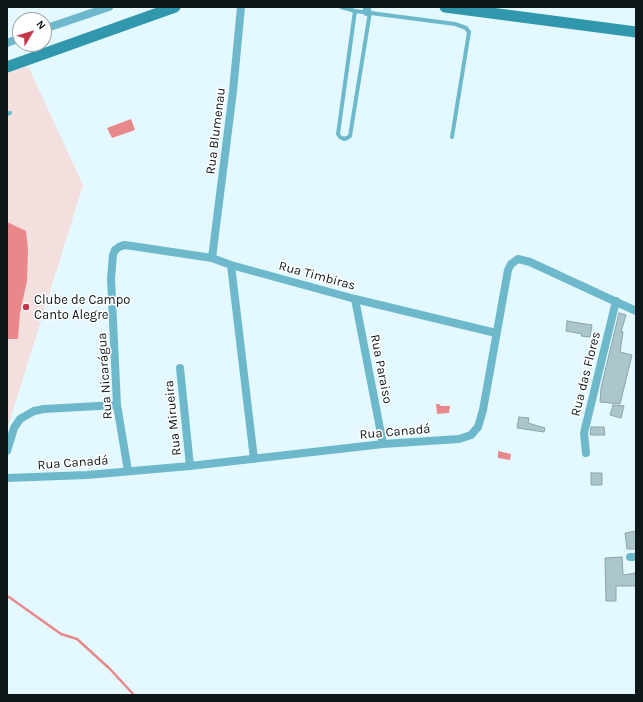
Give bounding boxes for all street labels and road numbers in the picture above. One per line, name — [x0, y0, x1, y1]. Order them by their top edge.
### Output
street label: Rua Blumenau — [203, 87, 229, 175]
street label: Rua Timbiras — [277, 258, 357, 294]
street label: Rua das Flores — [568, 330, 604, 418]
street label: Rua Nicarágua — [94, 332, 116, 420]
street label: Rua Paraiso — [367, 333, 395, 405]
street label: Rua Mirueira — [161, 379, 185, 457]
street label: Rua Canadá — [359, 421, 431, 443]
street label: Rua Canadá — [37, 453, 109, 473]

